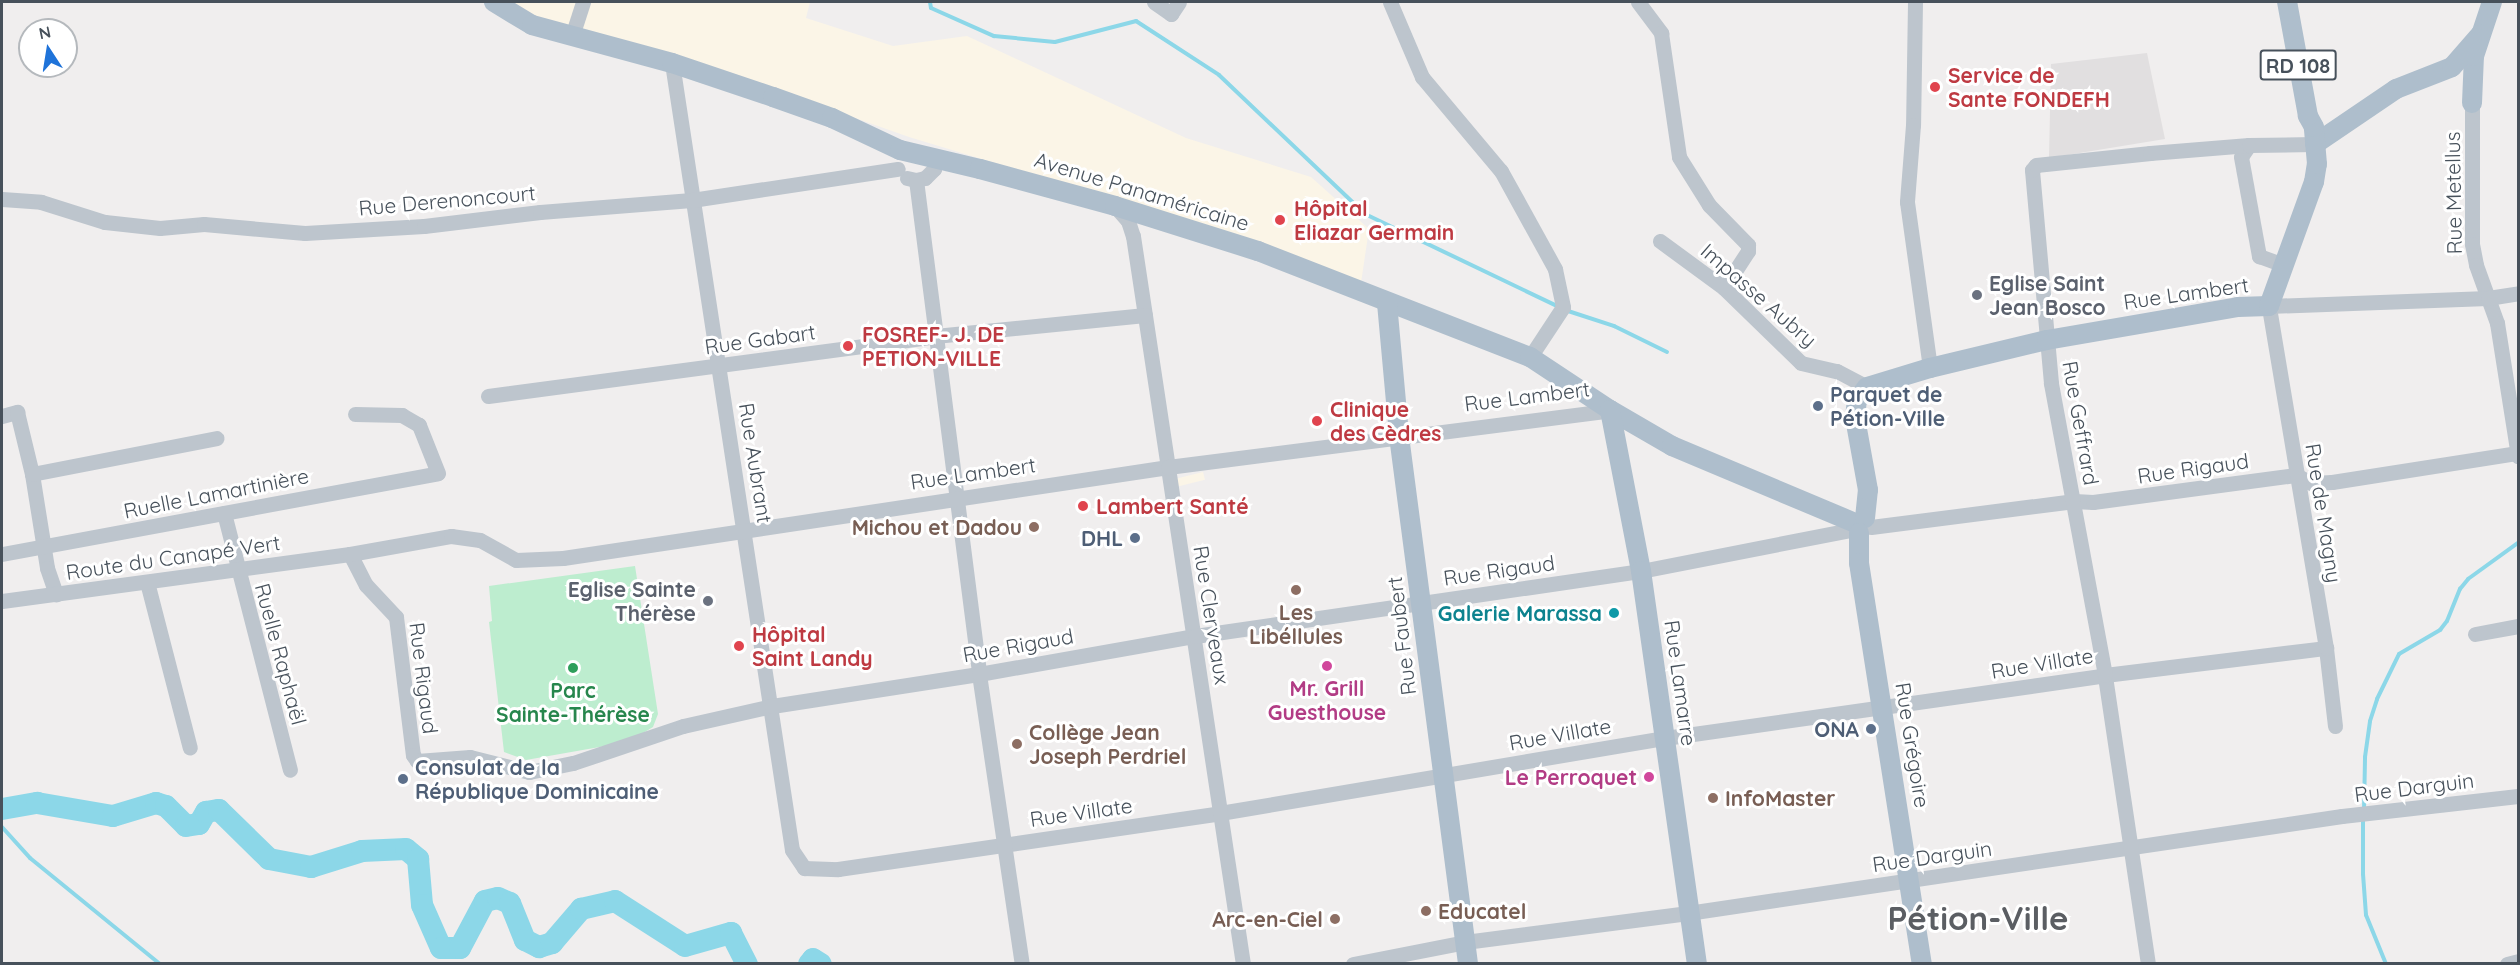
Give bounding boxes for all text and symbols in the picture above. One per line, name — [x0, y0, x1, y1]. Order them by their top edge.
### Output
north arrow — [18, 18, 78, 78]
text: N — [37, 21, 52, 43]
road number: RD 108 — [2259, 48, 2337, 82]
place label: Service de Sante FONDEFH — [1948, 62, 2110, 112]
marker: Service de Sante FONDEFH — [1926, 78, 1944, 96]
street label: Rue Metellus — [2439, 131, 2467, 255]
street label: Avenue Panaméricaine — [1032, 146, 1252, 236]
street label: Rue Derenoncourt — [357, 180, 537, 220]
place label: Hôpital Eliazar Germain — [1294, 195, 1454, 245]
marker: Hôpital Eliazar Germain — [1271, 211, 1289, 229]
street label: Impasse Aubry — [1696, 238, 1822, 352]
place label: Eglise Saint Jean Bosco — [1989, 270, 2106, 320]
street label: Rue Lambert — [2122, 272, 2250, 314]
marker: Eglise Saint Jean Bosco — [1970, 288, 1984, 302]
street label: Rue Gabart — [703, 319, 817, 359]
place label: FOSREF- J. DE PETION-VILLE — [862, 321, 1004, 371]
marker: FOSREF- J. DE PETION-VILLE — [839, 337, 857, 355]
street label: Rue Geffrard — [2058, 359, 2104, 487]
street label: Rue Lambert — [1463, 376, 1591, 416]
place label: Parquet de Pétion-Ville — [1830, 381, 1945, 431]
place label: Clinique des Cèdres — [1330, 396, 1441, 446]
marker: Parquet de Pétion-Ville — [1811, 399, 1825, 413]
street label: Rue Aubrant — [734, 401, 778, 525]
marker: Clinique des Cèdres — [1308, 412, 1326, 430]
street label: Rue de Magny — [2301, 441, 2347, 585]
street label: Rue Rigaud — [2136, 448, 2250, 488]
street label: Rue Lambert — [909, 452, 1037, 494]
street label: Ruelle Lamartinière — [121, 463, 311, 523]
place label: Lambert Santé — [1096, 493, 1249, 519]
marker: Lambert Santé — [1074, 497, 1092, 515]
place label: Michou et Dadou — [852, 514, 1022, 540]
marker: Michou et Dadou — [1027, 520, 1041, 534]
place label: DHL — [1081, 525, 1123, 551]
street label: Route du Canapé Vert — [64, 529, 282, 585]
marker: DHL — [1128, 531, 1142, 545]
street label: Rue Clerveaux — [1189, 544, 1235, 686]
street label: Rue Rigaud — [1442, 550, 1556, 590]
street label: Rue Faubert — [1381, 575, 1421, 697]
place label: Eglise Sainte Thérèse — [568, 576, 696, 626]
street label: Ruelle Raphaël — [250, 580, 312, 728]
marker: Les Libéllules — [1289, 583, 1303, 597]
marker: Eglise Sainte Thérèse — [701, 594, 715, 608]
place label: Les Libéllules — [1249, 599, 1343, 649]
place label: Galerie Marassa — [1438, 600, 1602, 626]
marker: Galerie Marassa — [1607, 606, 1621, 620]
street label: Rue Lamarre — [1660, 618, 1702, 748]
street label: Rue Rigaud — [405, 621, 443, 735]
place label: Hôpital Saint Landy — [752, 621, 873, 671]
street label: Rue Rigaud — [961, 623, 1075, 667]
marker: Hôpital Saint Landy — [730, 637, 748, 655]
street label: Rue Villate — [1989, 642, 2095, 684]
marker: Mr. Grill Guesthouse — [1320, 659, 1334, 673]
marker: Parc Sainte-Thérèse — [566, 661, 580, 675]
place label: Mr. Grill Guesthouse — [1268, 675, 1386, 725]
place label: Parc Sainte-Thérèse — [496, 677, 650, 727]
street label: Rue Grégoire — [1891, 680, 1935, 810]
street label: Rue Villate — [1507, 713, 1613, 755]
place label: ONA — [1814, 716, 1859, 742]
place label: Collège Jean Joseph Perdriel — [1029, 719, 1186, 769]
marker: ONA — [1864, 722, 1878, 736]
marker: Collège Jean Joseph Perdriel — [1010, 737, 1024, 751]
place label: Consulat de la République Dominicaine — [415, 754, 659, 804]
place label: Le Perroquet — [1505, 764, 1637, 790]
street label: Rue Darguin — [2353, 767, 2475, 807]
marker: Le Perroquet — [1642, 770, 1656, 784]
marker: Consulat de la République Dominicaine — [396, 772, 410, 786]
place label: InfoMaster — [1725, 785, 1835, 811]
marker: InfoMaster — [1706, 791, 1720, 805]
street label: Rue Villate — [1028, 792, 1134, 832]
street label: Rue Darguin — [1871, 835, 1993, 877]
place label: Educatel — [1438, 898, 1526, 924]
district label: Pétion-Ville — [1888, 898, 2068, 938]
marker: Educatel — [1419, 904, 1433, 918]
place label: Arc-en-Ciel — [1212, 906, 1323, 932]
marker: Arc-en-Ciel — [1328, 912, 1342, 926]

